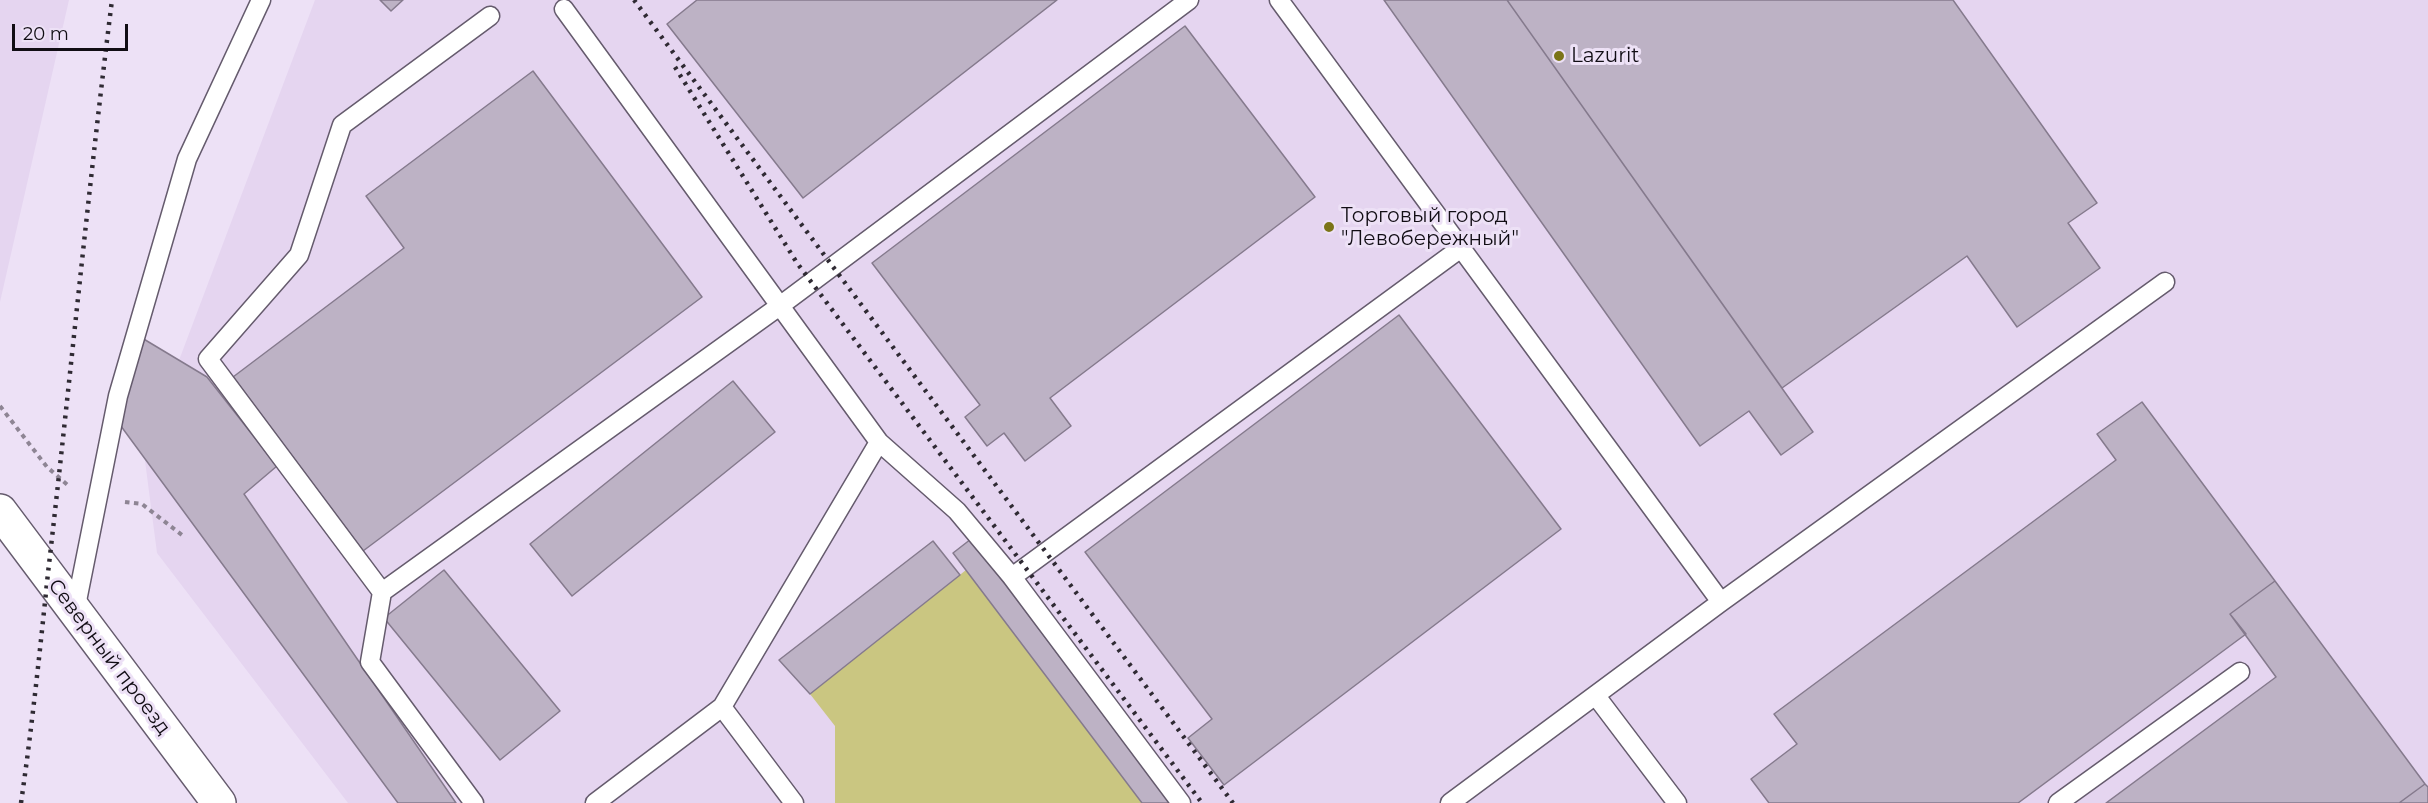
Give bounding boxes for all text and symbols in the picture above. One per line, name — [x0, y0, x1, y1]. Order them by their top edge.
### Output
scale bar — [15, 12, 130, 50]
text: 20 m — [23, 23, 69, 45]
place label: Lazurit — [1571, 44, 1639, 68]
marker: Lazurit — [1552, 49, 1566, 63]
place label: Торговый город "Левобережный" — [1341, 204, 1519, 251]
marker: Торговый город "Левобережный" — [1322, 220, 1336, 234]
street label: Северный проезд — [43, 574, 175, 740]

